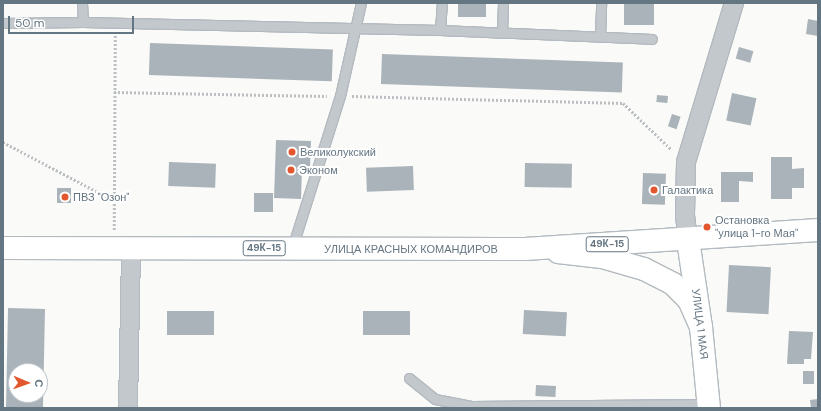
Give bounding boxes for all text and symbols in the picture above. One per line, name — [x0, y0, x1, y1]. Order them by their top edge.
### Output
scale bar — [10, 8, 136, 34]
text: 50 m — [15, 15, 44, 31]
place label: Великолукский — [300, 145, 376, 159]
marker: Великолукский — [287, 147, 297, 157]
place label: Эконом — [299, 163, 338, 177]
marker: Эконом — [286, 165, 296, 175]
place label: Галактика — [662, 183, 713, 197]
marker: Галактика — [649, 185, 659, 195]
place label: ПВЗ "Озон" — [73, 190, 130, 204]
marker: ПВЗ "Озон" — [60, 192, 70, 202]
place label: Остановка "улица 1-го Мая" — [715, 214, 798, 240]
marker: Остановка "улица 1-го Мая" — [702, 222, 712, 232]
road number: 49К-15 — [585, 236, 629, 252]
road number: 49К-15 — [242, 240, 286, 256]
street label: УЛИЦА КРАСНЫХ КОМАНДИРОВ — [324, 242, 498, 256]
street label: УЛИЦА 1 МАЯ — [689, 288, 711, 360]
north arrow — [8, 363, 48, 403]
text: С — [32, 379, 46, 388]

